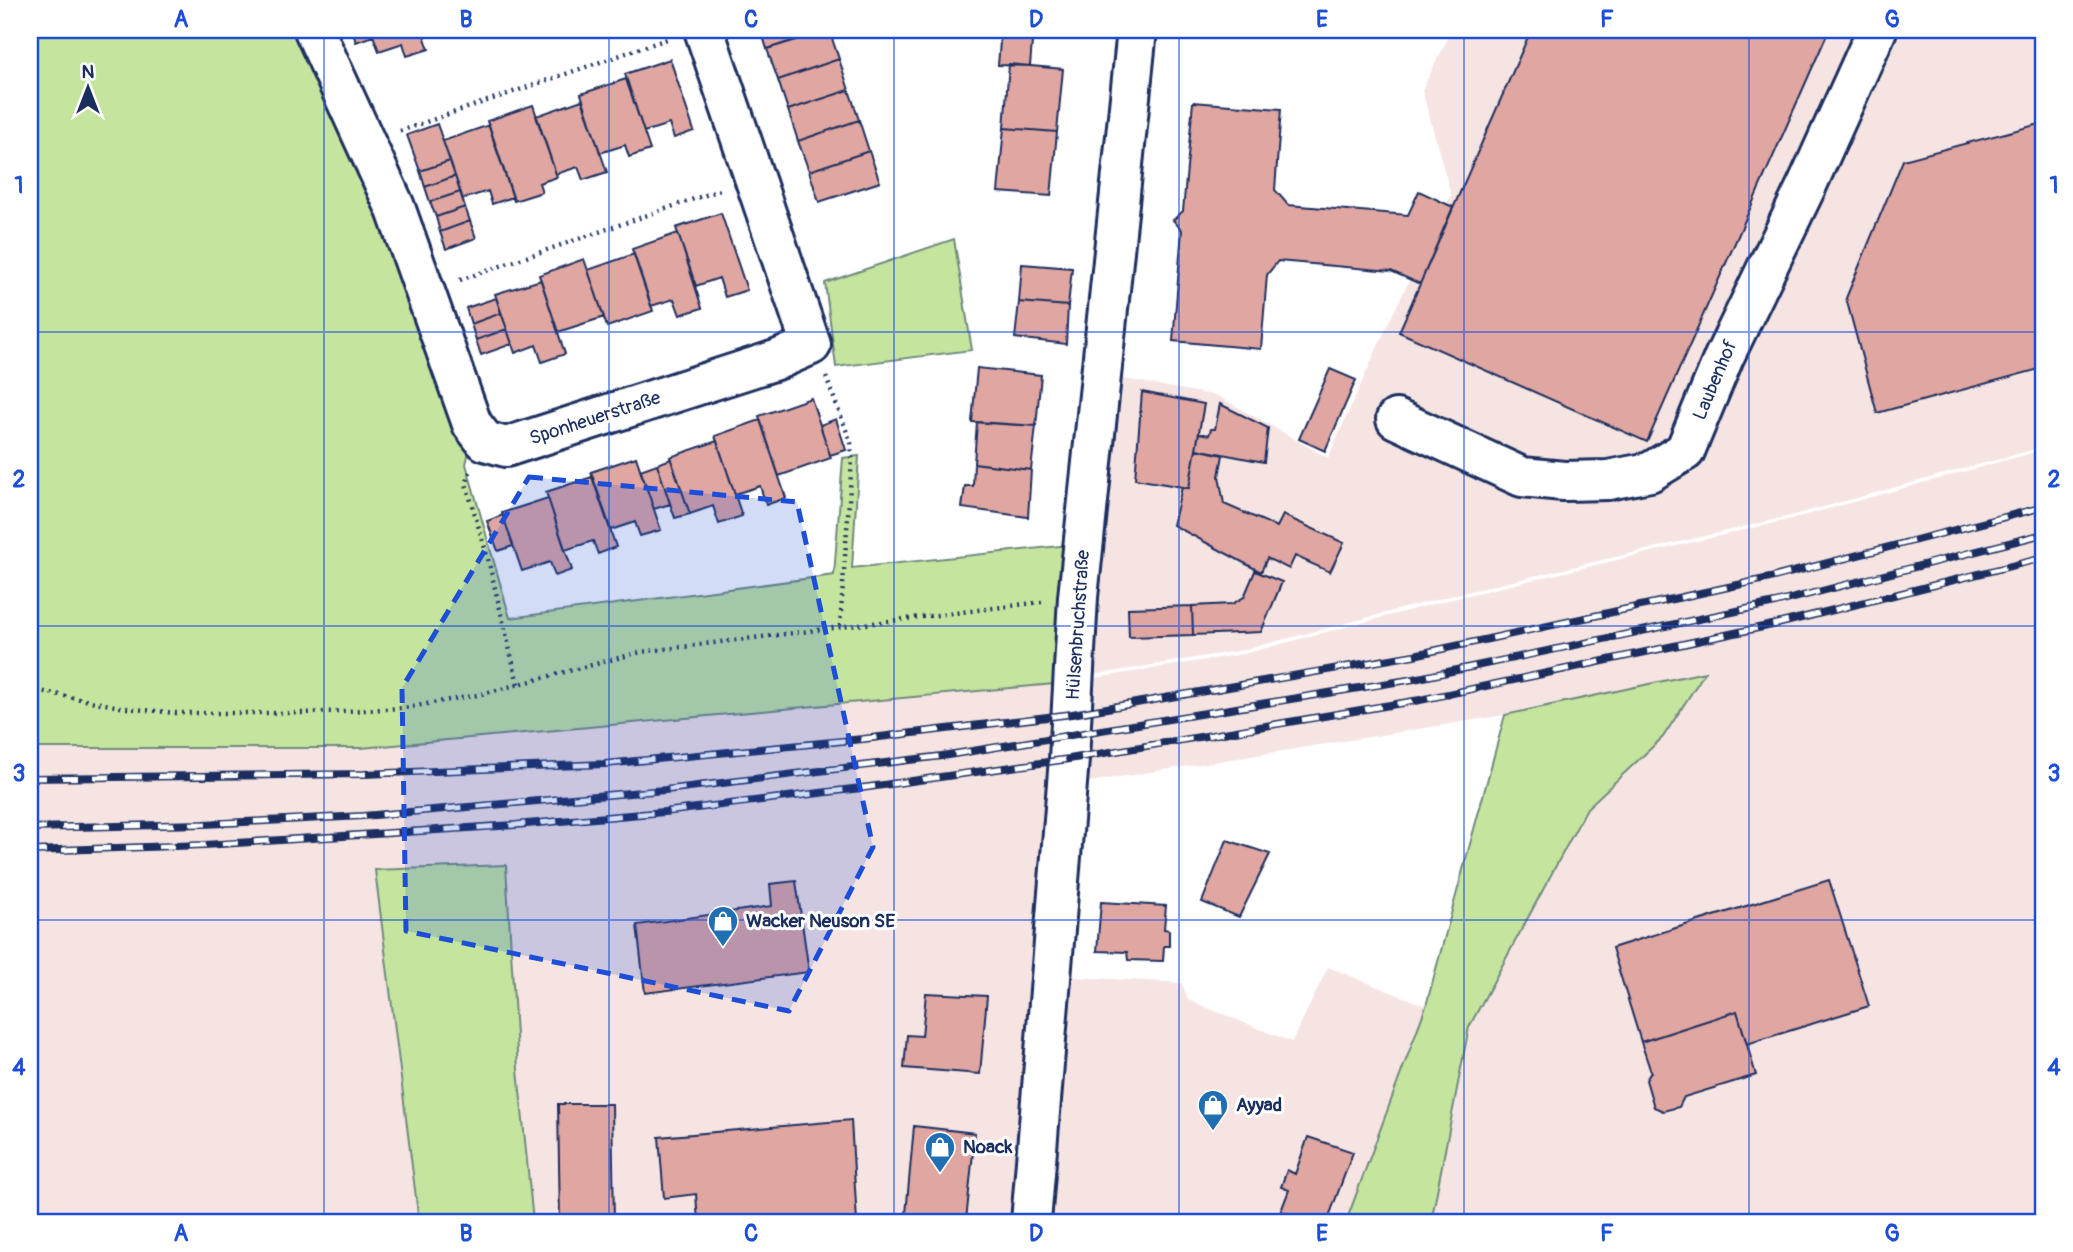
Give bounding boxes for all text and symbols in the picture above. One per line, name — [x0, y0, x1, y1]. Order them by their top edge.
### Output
text: A — [174, 5, 189, 34]
text: B — [459, 5, 473, 34]
text: C — [744, 5, 758, 34]
text: D — [1029, 5, 1043, 34]
text: E — [1316, 5, 1328, 34]
text: F — [1600, 5, 1614, 34]
text: G — [1884, 5, 1900, 34]
north arrow — [52, 52, 122, 122]
text: N — [82, 60, 95, 84]
text: 1 — [15, 171, 24, 200]
text: 1 — [2050, 171, 2059, 200]
street label: Laubenhof — [1687, 336, 1743, 424]
street label: Sponheuerstraße — [526, 385, 664, 450]
text: 2 — [13, 465, 26, 494]
text: 2 — [2048, 465, 2061, 494]
street label: Hülsenbruchstraße — [1061, 549, 1095, 701]
text: 3 — [13, 759, 25, 788]
text: 3 — [2048, 759, 2060, 788]
shop icon: Wacker Neuson SE — [706, 904, 740, 948]
place label: Wacker Neuson SE — [746, 909, 895, 933]
text: 4 — [12, 1053, 26, 1082]
text: 4 — [2047, 1053, 2061, 1082]
shop icon: Ayyad — [1196, 1088, 1230, 1132]
place label: Ayyad — [1236, 1093, 1282, 1117]
shop icon: Noack — [923, 1130, 957, 1174]
place label: Noack — [963, 1135, 1014, 1159]
text: A — [174, 1219, 189, 1248]
text: B — [459, 1219, 473, 1248]
text: C — [744, 1219, 758, 1248]
text: D — [1029, 1219, 1043, 1248]
text: E — [1316, 1219, 1328, 1248]
text: F — [1600, 1219, 1614, 1248]
text: G — [1884, 1219, 1900, 1248]

